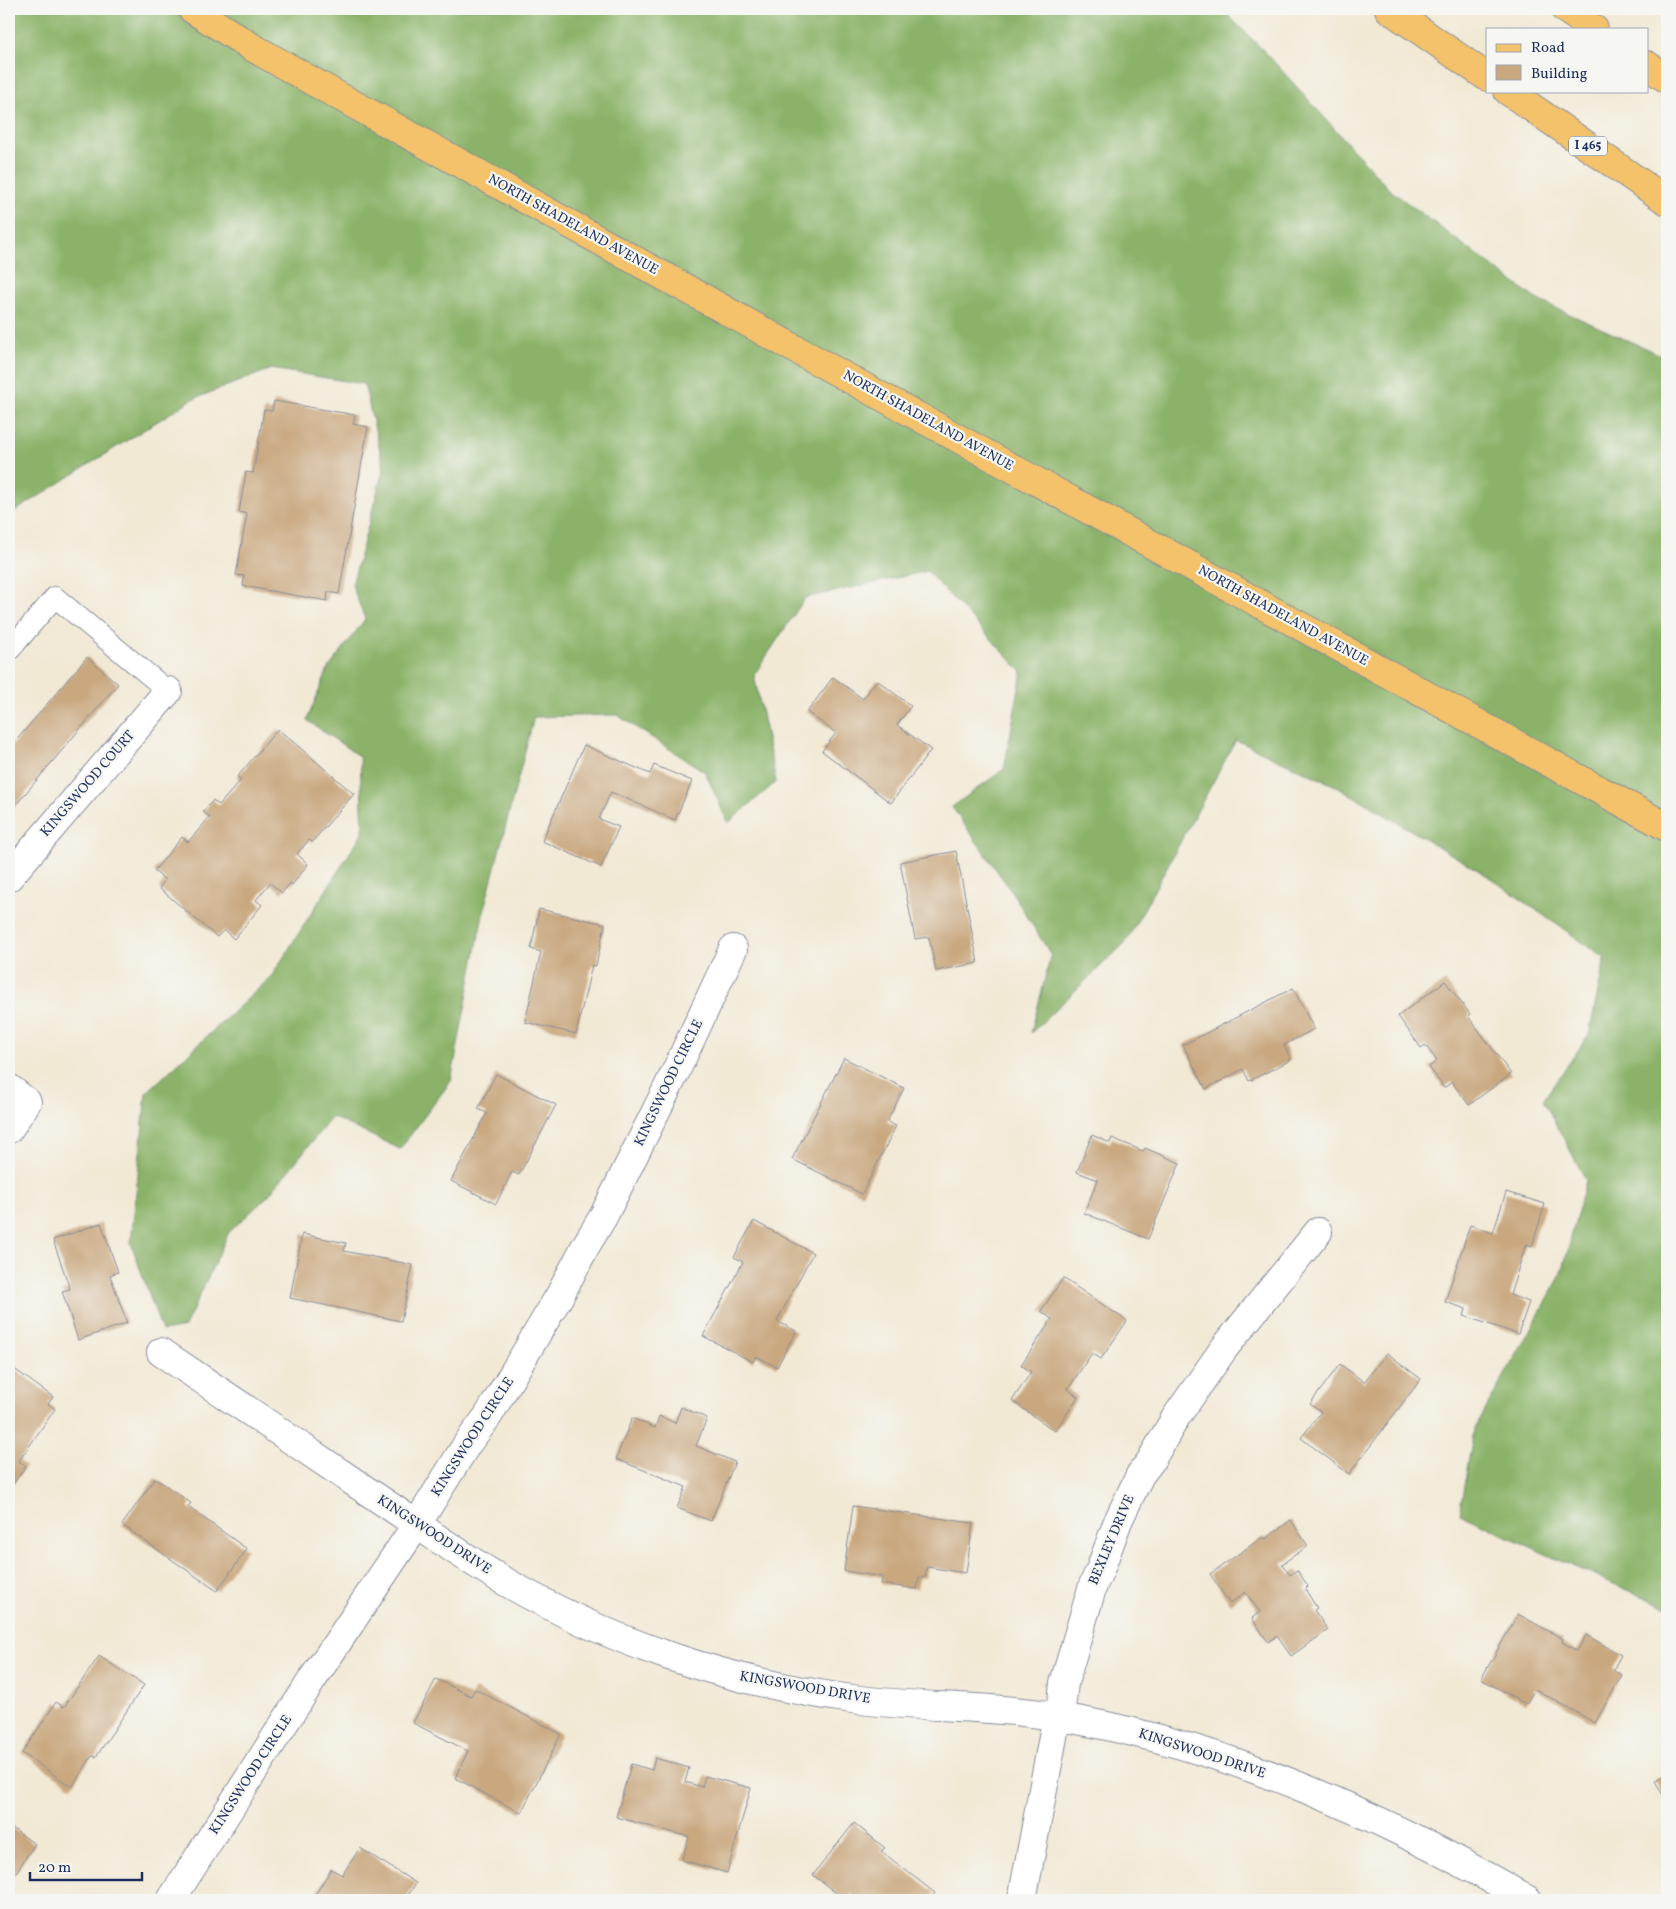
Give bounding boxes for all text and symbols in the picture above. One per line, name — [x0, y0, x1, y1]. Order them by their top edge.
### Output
legend — [1486, 28, 1648, 92]
text: Road — [1531, 38, 1565, 59]
text: Building — [1531, 64, 1588, 85]
road number: I 465 — [1569, 136, 1607, 156]
street label: NORTH SHADELAND AVENUE — [484, 170, 662, 280]
street label: NORTH SHADELAND AVENUE — [839, 366, 1017, 476]
street label: NORTH SHADELAND AVENUE — [1194, 561, 1372, 671]
street label: KINGSWOOD COURT — [36, 727, 140, 841]
street label: KINGSWOOD CIRCLE — [630, 1016, 708, 1150]
street label: KINGSWOOD CIRCLE — [427, 1374, 519, 1500]
street label: KINGSWOOD DRIVE — [373, 1491, 495, 1579]
street label: BEXLEY DRIVE — [1084, 1492, 1140, 1588]
street label: KINGSWOOD DRIVE — [738, 1667, 872, 1709]
street label: KINGSWOOD CIRCLE — [205, 1712, 297, 1838]
street label: KINGSWOOD DRIVE — [1136, 1724, 1268, 1784]
scale bar — [30, 1849, 142, 1881]
text: 20 m — [38, 1858, 71, 1879]

